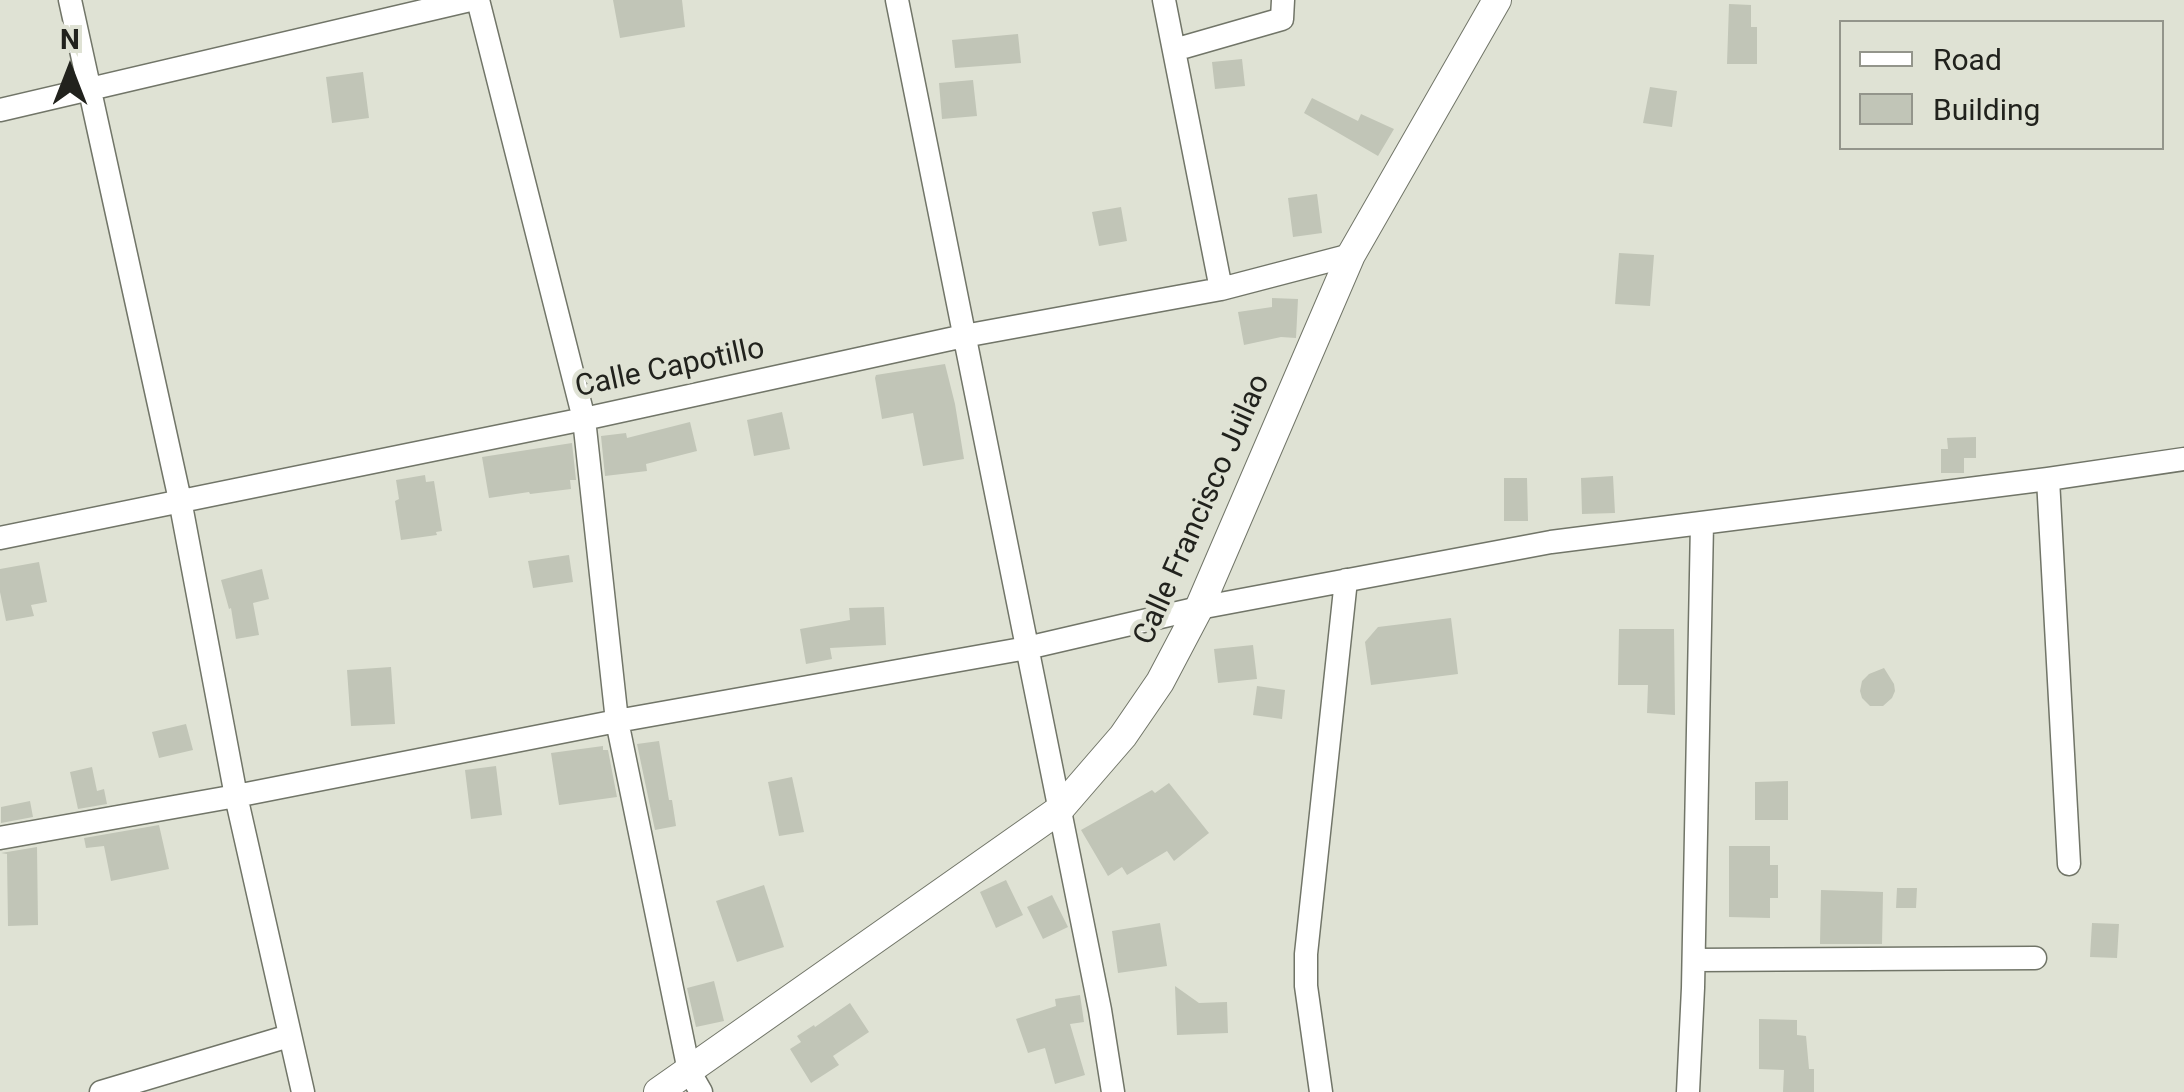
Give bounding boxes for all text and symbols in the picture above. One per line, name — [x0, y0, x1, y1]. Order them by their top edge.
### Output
north arrow — [20, 20, 120, 120]
legend — [1839, 20, 2164, 150]
text: N — [60, 23, 80, 56]
text: Road — [1933, 42, 2002, 77]
text: Building — [1933, 92, 2040, 127]
street label: Calle Capotillo — [572, 331, 768, 407]
street label: Calle Francisco Juilao — [1127, 369, 1279, 651]

